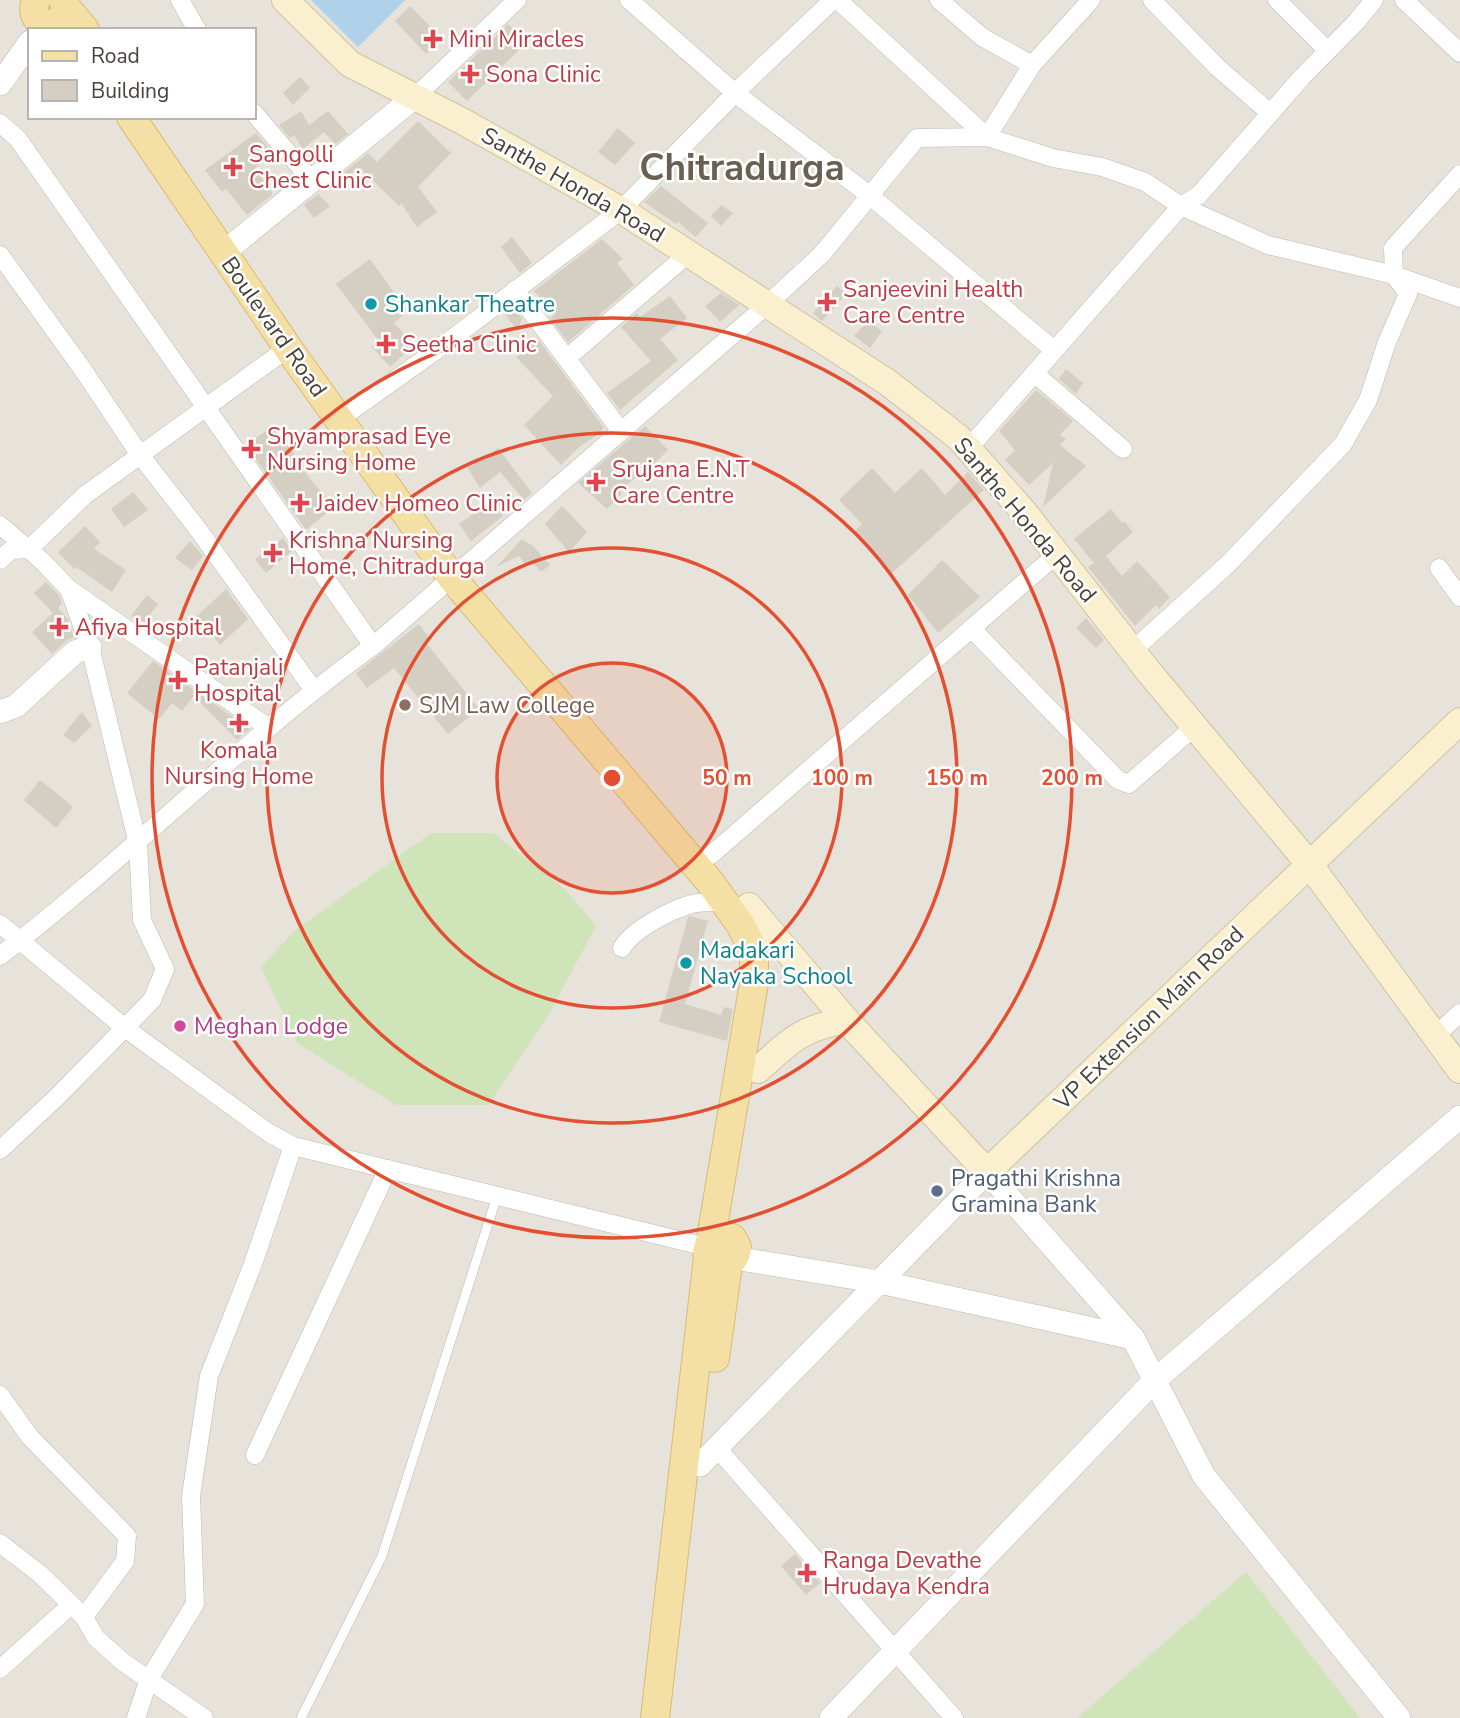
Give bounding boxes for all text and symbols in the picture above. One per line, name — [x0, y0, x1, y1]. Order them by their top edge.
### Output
place label: Mini Miracles — [449, 24, 584, 55]
legend — [28, 28, 256, 119]
marker: Mini Miracles — [423, 29, 443, 49]
text: Road — [91, 42, 140, 70]
place label: Sona Clinic — [486, 59, 601, 90]
marker: Sona Clinic — [460, 64, 480, 84]
text: Building — [91, 77, 169, 105]
street label: Santhe Honda Road — [476, 120, 670, 250]
place label: Sangolli Chest Clinic — [249, 139, 372, 196]
district label: Chitradurga — [639, 143, 845, 193]
marker: Sangolli Chest Clinic — [223, 157, 243, 177]
street label: Boulevard Road — [214, 251, 334, 403]
place label: Sanjeevini Health Care Centre — [843, 274, 1023, 331]
place label: Shankar Theatre — [385, 289, 555, 320]
marker: Sanjeevini Health Care Centre — [817, 292, 837, 312]
marker: Shankar Theatre — [363, 296, 379, 312]
place label: Seetha Clinic — [402, 329, 537, 360]
marker: Seetha Clinic — [376, 334, 396, 354]
place label: Shyamprasad Eye Nursing Home — [267, 421, 451, 478]
street label: Santhe Honda Road — [947, 431, 1103, 609]
marker: Shyamprasad Eye Nursing Home — [241, 439, 261, 459]
place label: Srujana E.N.T Care Centre — [612, 454, 750, 511]
marker: Srujana E.N.T Care Centre — [586, 472, 606, 492]
place label: Jaidev Homeo Clinic — [315, 488, 522, 519]
marker: Jaidev Homeo Clinic — [290, 493, 310, 513]
place label: Krishna Nursing Home, Chitradurga — [289, 525, 485, 582]
marker: Krishna Nursing Home, Chitradurga — [263, 543, 283, 563]
place label: Afiya Hospital — [75, 612, 221, 643]
marker: Afiya Hospital — [49, 617, 69, 637]
place label: Patanjali Hospital — [194, 652, 283, 709]
marker: Patanjali Hospital — [168, 670, 188, 690]
place label: SJM Law College — [419, 690, 595, 721]
marker: SJM Law College — [397, 697, 413, 713]
marker: Komala Nursing Home — [229, 713, 249, 733]
place label: Komala Nursing Home — [164, 735, 314, 792]
text: 50 m — [702, 764, 752, 792]
text: 100 m — [811, 764, 873, 792]
text: 150 m — [926, 764, 988, 792]
text: 200 m — [1041, 764, 1103, 792]
centre of rings — [600, 766, 624, 790]
street label: VP Extension Main Road — [1047, 919, 1251, 1118]
place label: Madakari Nayaka School — [700, 935, 853, 992]
marker: Madakari Nayaka School — [678, 955, 694, 971]
place label: Meghan Lodge — [194, 1011, 348, 1042]
marker: Meghan Lodge — [172, 1018, 188, 1034]
place label: Pragathi Krishna Gramina Bank — [951, 1163, 1121, 1220]
marker: Pragathi Krishna Gramina Bank — [929, 1183, 945, 1199]
place label: Ranga Devathe Hrudaya Kendra — [823, 1545, 990, 1602]
marker: Ranga Devathe Hrudaya Kendra — [797, 1563, 817, 1583]

